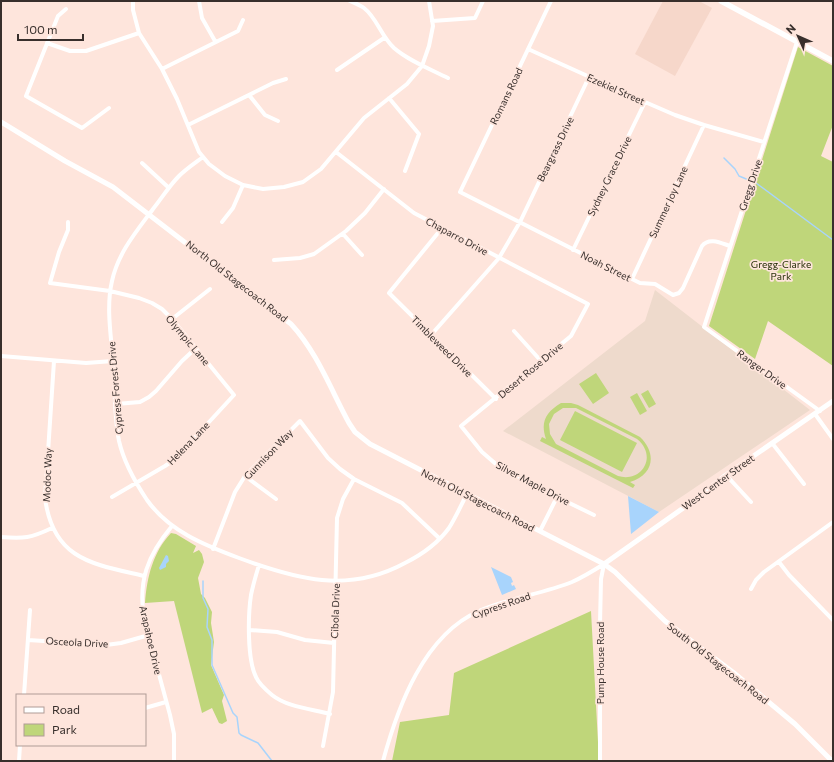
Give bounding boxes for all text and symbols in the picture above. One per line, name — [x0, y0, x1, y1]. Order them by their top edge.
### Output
scale bar — [18, 16, 83, 42]
north arrow — [778, 16, 818, 56]
text: N — [783, 21, 798, 36]
text: 100 m — [24, 22, 58, 36]
street label: Romans Road — [487, 65, 525, 126]
street label: Ezekiel Street — [585, 71, 647, 107]
street label: Beargrass Drive — [534, 115, 576, 183]
street label: Sydney Grace Drive — [584, 134, 634, 218]
street label: Gregg Drive — [736, 158, 764, 212]
street label: Summer Joy Lane — [646, 164, 690, 240]
street label: Chaparro Drive — [424, 215, 490, 257]
street label: North Old Stagecoach Road — [184, 238, 290, 324]
street label: Noah Street — [579, 248, 633, 284]
park label: Gregg-Clarke Park — [751, 258, 811, 282]
street label: Olympic Lane — [164, 312, 212, 368]
street label: Timbleweed Drive — [409, 313, 475, 379]
street label: Desert Rose Drive — [495, 339, 565, 401]
street label: Cypress Forest Drive — [105, 341, 125, 435]
street label: Ranger Drive — [735, 347, 789, 391]
street label: Helena Lane — [164, 419, 212, 467]
street label: Gunnison Way — [241, 426, 295, 482]
street label: Modoc Way — [40, 448, 54, 502]
street label: West Center Street — [679, 452, 757, 512]
street label: Silver Maple Drive — [494, 459, 572, 507]
street label: North Old Stagecoach Road — [419, 466, 537, 534]
street label: Cibola Drive — [328, 583, 342, 639]
street label: Cypress Road — [470, 589, 532, 621]
street label: Arapahoe Drive — [137, 604, 165, 676]
street label: South Old Stagecoach Road — [665, 620, 771, 706]
street label: Pump House Road — [594, 621, 606, 704]
street label: Osceola Drive — [45, 634, 109, 650]
legend — [16, 694, 146, 746]
text: Road — [52, 702, 80, 716]
text: Park — [52, 722, 78, 736]

